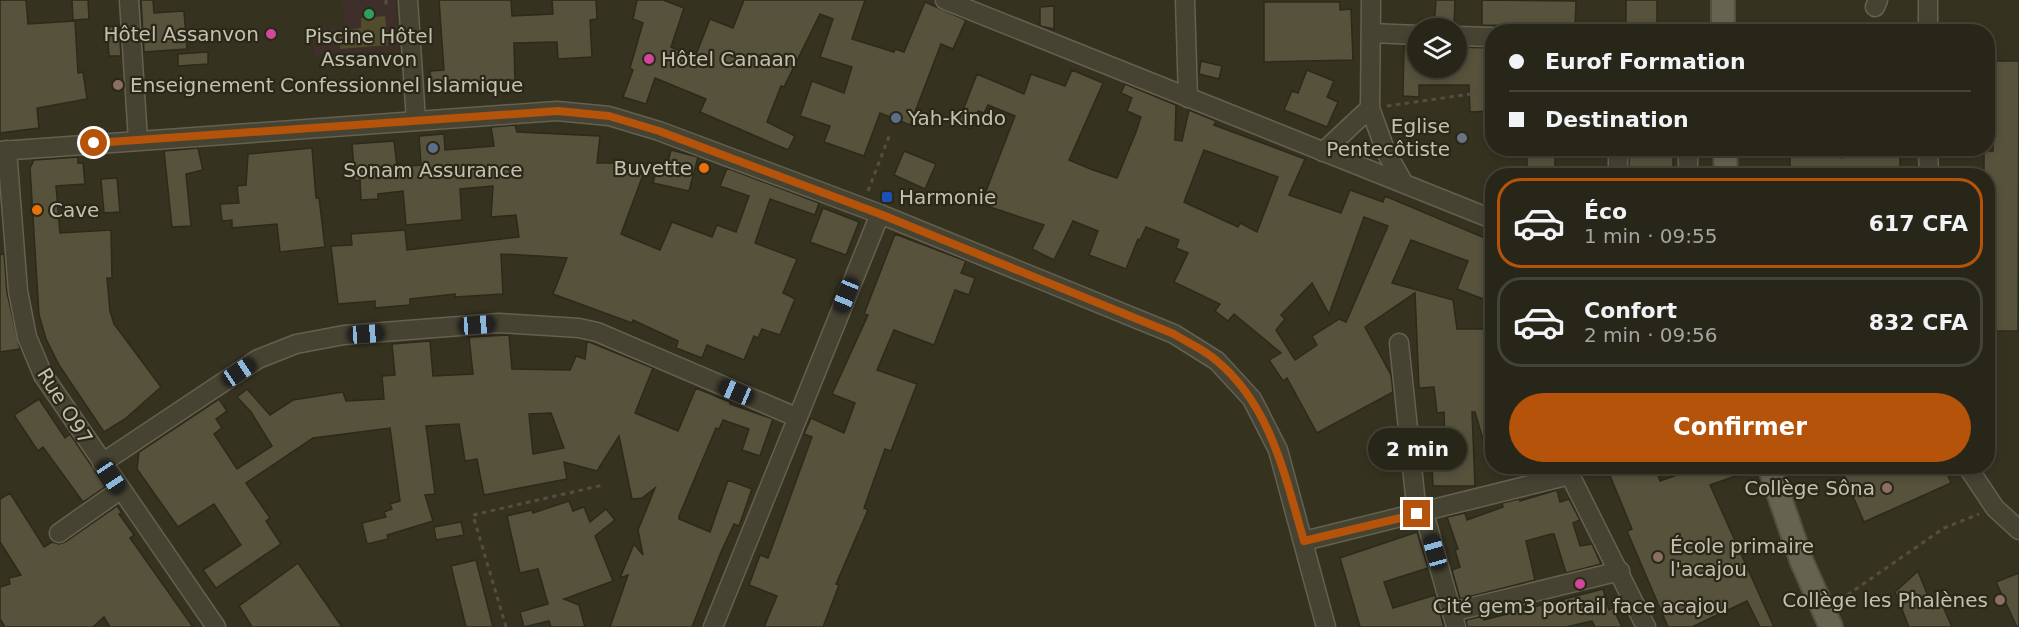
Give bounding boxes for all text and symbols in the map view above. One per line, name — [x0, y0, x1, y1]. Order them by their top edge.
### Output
marker: Piscine Hôtel Assanvon — [362, 7, 376, 21]
map controls — [1407, 18, 1467, 78]
button: layers — [1407, 18, 1467, 78]
place label: Hôtel Assanvon — [103, 22, 259, 46]
place label: Piscine Hôtel Assanvon — [305, 24, 433, 71]
marker: Hôtel Assanvon — [264, 27, 278, 41]
place label: Hôtel Canaan — [661, 47, 796, 71]
text: Eurof Formation — [1545, 49, 1746, 74]
marker: Hôtel Canaan — [642, 52, 656, 66]
place label: Enseignement Confessionnel Islamique — [130, 73, 523, 97]
marker: Enseignement Confessionnel Islamique — [111, 78, 125, 92]
place label: Yah-Kindo — [907, 106, 1006, 130]
text: Destination — [1545, 107, 1689, 132]
marker: Yah-Kindo — [889, 111, 903, 125]
place label: Eglise Pentecôtiste — [1326, 114, 1450, 161]
route start — [80, 129, 107, 156]
marker: Eglise Pentecôtiste — [1455, 131, 1469, 145]
marker: Sonam Assurance — [426, 141, 440, 155]
place label: Buvette — [613, 156, 692, 180]
place label: Sonam Assurance — [343, 158, 523, 182]
marker: Buvette — [697, 161, 711, 175]
place label: Harmonie — [899, 185, 996, 209]
marker: Harmonie — [880, 190, 894, 204]
icon: car — [1512, 196, 1566, 250]
place label: Cave — [49, 198, 99, 222]
text: Éco — [1584, 199, 1627, 224]
marker: Cave — [30, 203, 44, 217]
text: 617 CFA — [1869, 211, 1968, 236]
text: 1 min · 09:55 — [1584, 224, 1718, 248]
car — [831, 275, 861, 315]
icon: car — [1512, 295, 1566, 349]
text: Confort — [1584, 298, 1677, 323]
text: 832 CFA — [1869, 310, 1968, 335]
car — [458, 315, 496, 335]
text: 2 min · 09:56 — [1584, 323, 1718, 347]
car — [347, 324, 385, 344]
car — [219, 354, 259, 390]
street label: Rue O97 — [32, 363, 98, 449]
car — [716, 377, 756, 407]
button: Confirmer — [1509, 393, 1971, 462]
callout: 2 min — [1368, 427, 1466, 469]
text: 2 min — [1386, 437, 1449, 461]
car — [93, 457, 129, 497]
place label: Collège Sôna — [1744, 476, 1875, 500]
marker: Collège Sôna — [1880, 481, 1894, 495]
route end — [1403, 500, 1430, 527]
car — [1421, 532, 1449, 572]
place label: École primaire l'acajou — [1670, 534, 1814, 581]
marker: École primaire l'acajou — [1651, 550, 1665, 564]
marker: Cité gem3 portail face acajou — [1573, 577, 1587, 591]
place label: Collège les Phalènes — [1782, 588, 1988, 612]
marker: Collège les Phalènes — [1993, 593, 2007, 607]
place label: Cité gem3 portail face acajou — [1432, 594, 1728, 618]

